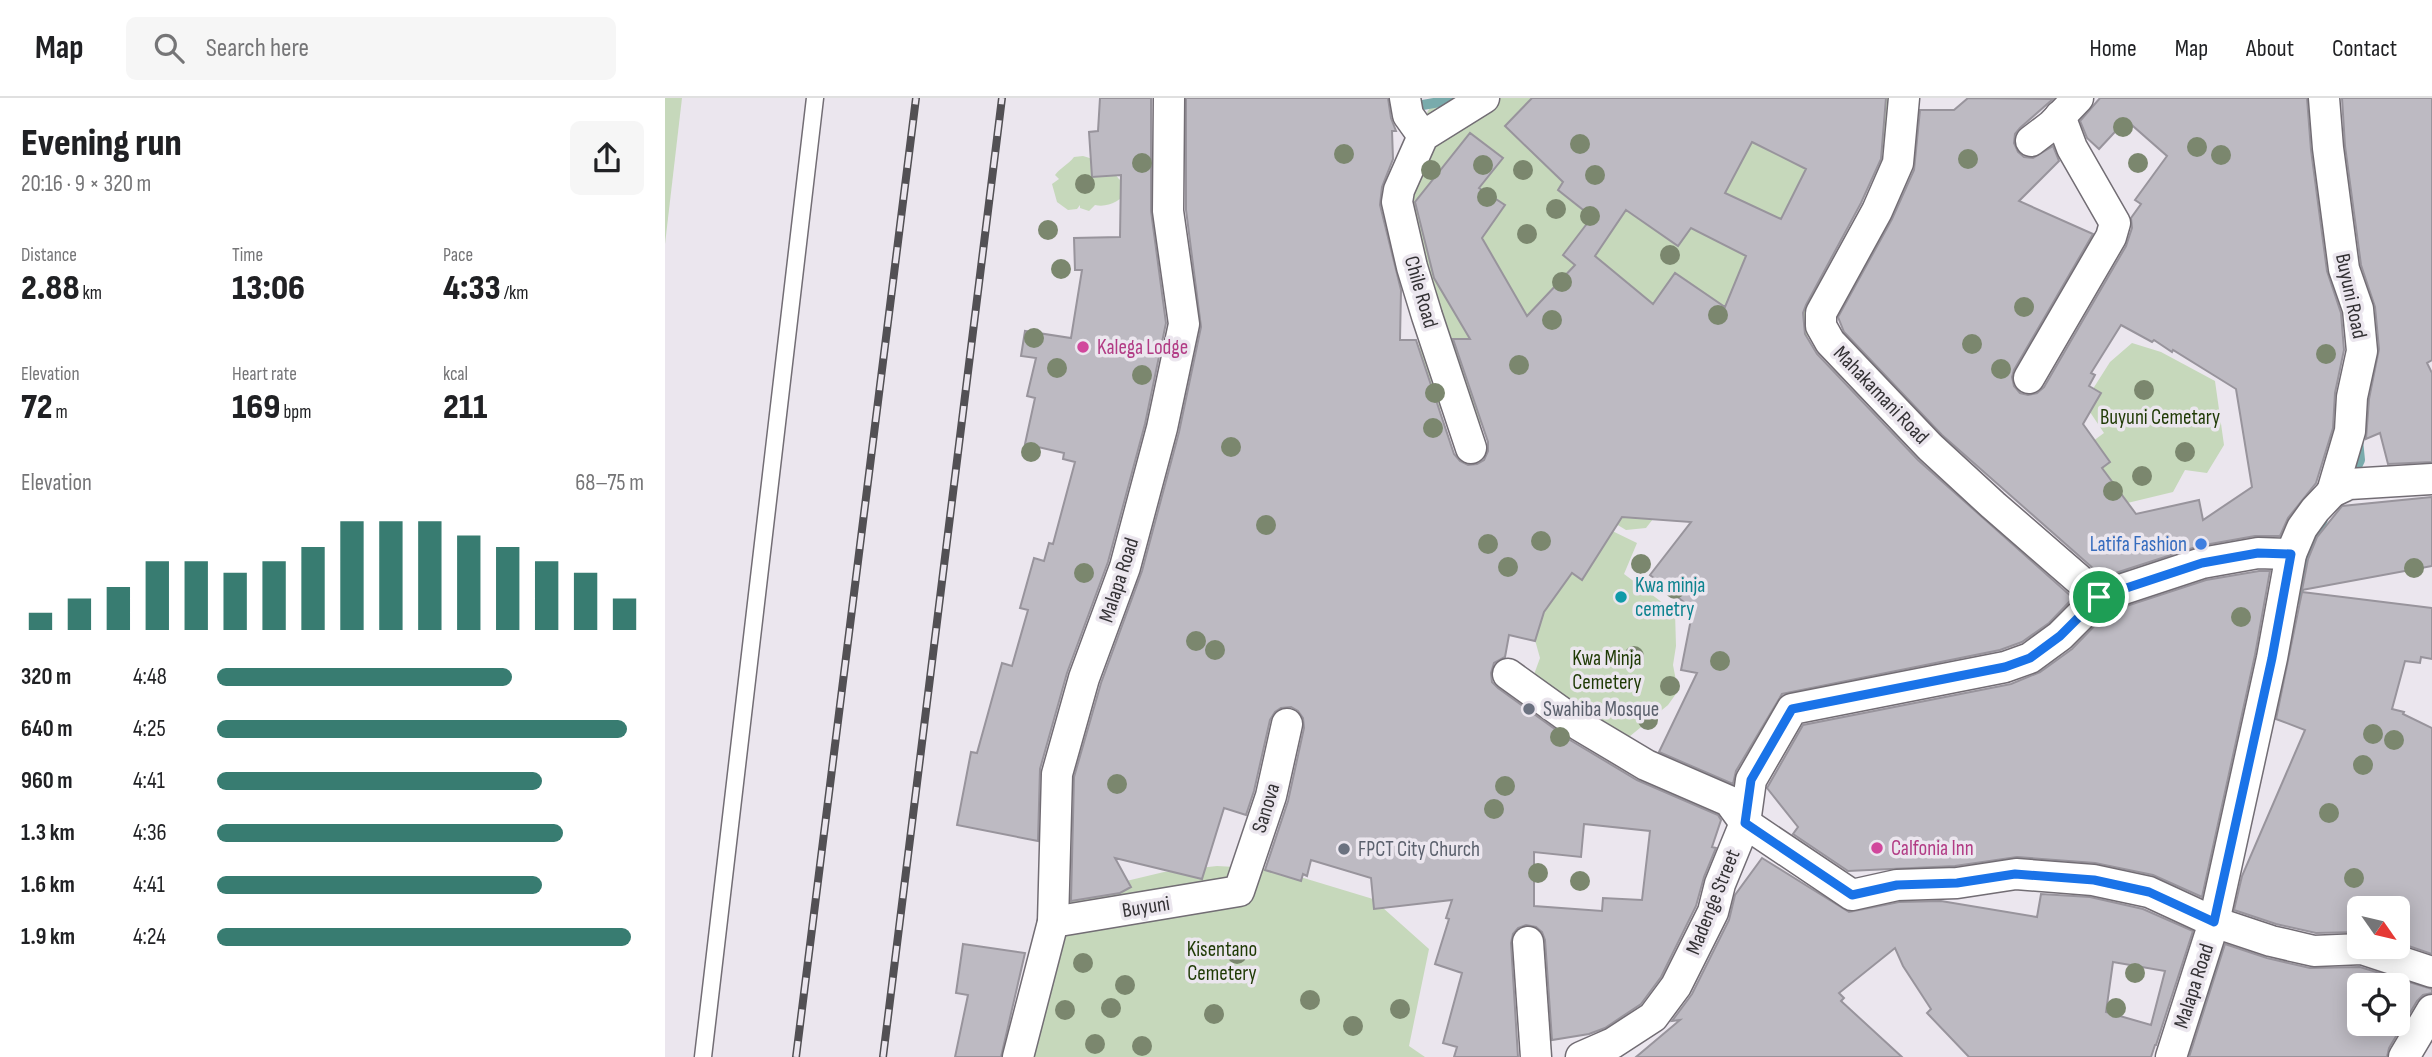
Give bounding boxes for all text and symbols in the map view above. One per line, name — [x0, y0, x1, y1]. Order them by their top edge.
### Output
search box — [126, 17, 616, 80]
text: Map — [35, 28, 84, 68]
icon: search — [150, 29, 188, 67]
text: Search here — [206, 33, 309, 64]
text: Home — [2089, 34, 2137, 63]
text: Map — [2175, 34, 2208, 63]
text: About — [2246, 34, 2294, 63]
text: Contact — [2332, 34, 2397, 63]
text: Evening run — [21, 121, 182, 166]
button: share — [570, 121, 644, 195]
text: 20:16 · 9 × 320 m — [21, 170, 151, 198]
text: Distance — [21, 244, 77, 267]
text: Time — [232, 244, 263, 267]
text: Pace — [443, 244, 473, 267]
street label: Buyuni Road — [2330, 251, 2372, 341]
street label: Chile Road — [1399, 253, 1443, 331]
text: 2.88 — [21, 267, 79, 310]
text: 13:06 — [232, 267, 305, 310]
text: 4:33 — [443, 267, 501, 310]
text: km — [79, 282, 102, 305]
text: /km — [501, 282, 528, 305]
place label: Kalega Lodge — [1097, 335, 1188, 360]
marker: Kalega Lodge — [1075, 339, 1091, 355]
street label: Mahakamani Road — [1828, 341, 1934, 449]
text: Elevation — [21, 363, 80, 386]
text: Heart rate — [232, 363, 297, 386]
text: kcal — [443, 363, 468, 386]
text: 72 — [21, 386, 52, 429]
text: 169 — [232, 386, 280, 429]
text: 211 — [443, 386, 487, 429]
text: m — [52, 401, 68, 424]
text: bpm — [280, 401, 311, 424]
park label: Buyuni Cemetary — [2100, 405, 2220, 430]
text: Elevation — [21, 469, 92, 497]
text: 68–75 m — [575, 469, 644, 497]
place label: Latifa Fashion — [2090, 532, 2187, 557]
street label: Malapa Road — [1094, 534, 1144, 626]
marker: Latifa Fashion — [2193, 536, 2209, 552]
pin — [2069, 567, 2129, 627]
place label: Kwa minja cemetry — [1635, 573, 1705, 622]
icon: arrive — [2080, 578, 2118, 616]
marker: Kwa minja cemetry — [1613, 589, 1629, 605]
park label: Kwa Minja Cemetery — [1572, 646, 1642, 695]
text: 320 m — [21, 663, 71, 691]
text: 4:48 — [133, 663, 167, 691]
place label: Swahiba Mosque — [1543, 697, 1659, 722]
marker: Swahiba Mosque — [1521, 701, 1537, 717]
text: 640 m — [21, 715, 73, 743]
text: 4:25 — [133, 715, 166, 743]
text: 960 m — [21, 767, 73, 795]
text: 4:41 — [133, 767, 165, 795]
street label: Sanova — [1247, 780, 1285, 836]
text: 1.3 km — [21, 819, 75, 847]
text: 4:36 — [133, 819, 167, 847]
place label: Calfonia Inn — [1891, 836, 1974, 861]
place label: FPCT City Church — [1358, 837, 1480, 862]
marker: Calfonia Inn — [1869, 840, 1885, 856]
marker: FPCT City Church — [1336, 841, 1352, 857]
street label: Madenge Street — [1681, 846, 1745, 958]
text: 1.6 km — [21, 871, 75, 899]
text: 4:41 — [133, 871, 165, 899]
street label: Buyuni — [1120, 891, 1172, 923]
north arrow — [2347, 896, 2410, 959]
map controls — [2347, 896, 2410, 1036]
text: 1.9 km — [21, 923, 75, 951]
text: 4:24 — [133, 923, 166, 951]
park label: Kisentano Cemetery — [1187, 937, 1257, 986]
street label: Malapa Road — [2169, 940, 2219, 1032]
button: locate — [2347, 973, 2410, 1036]

